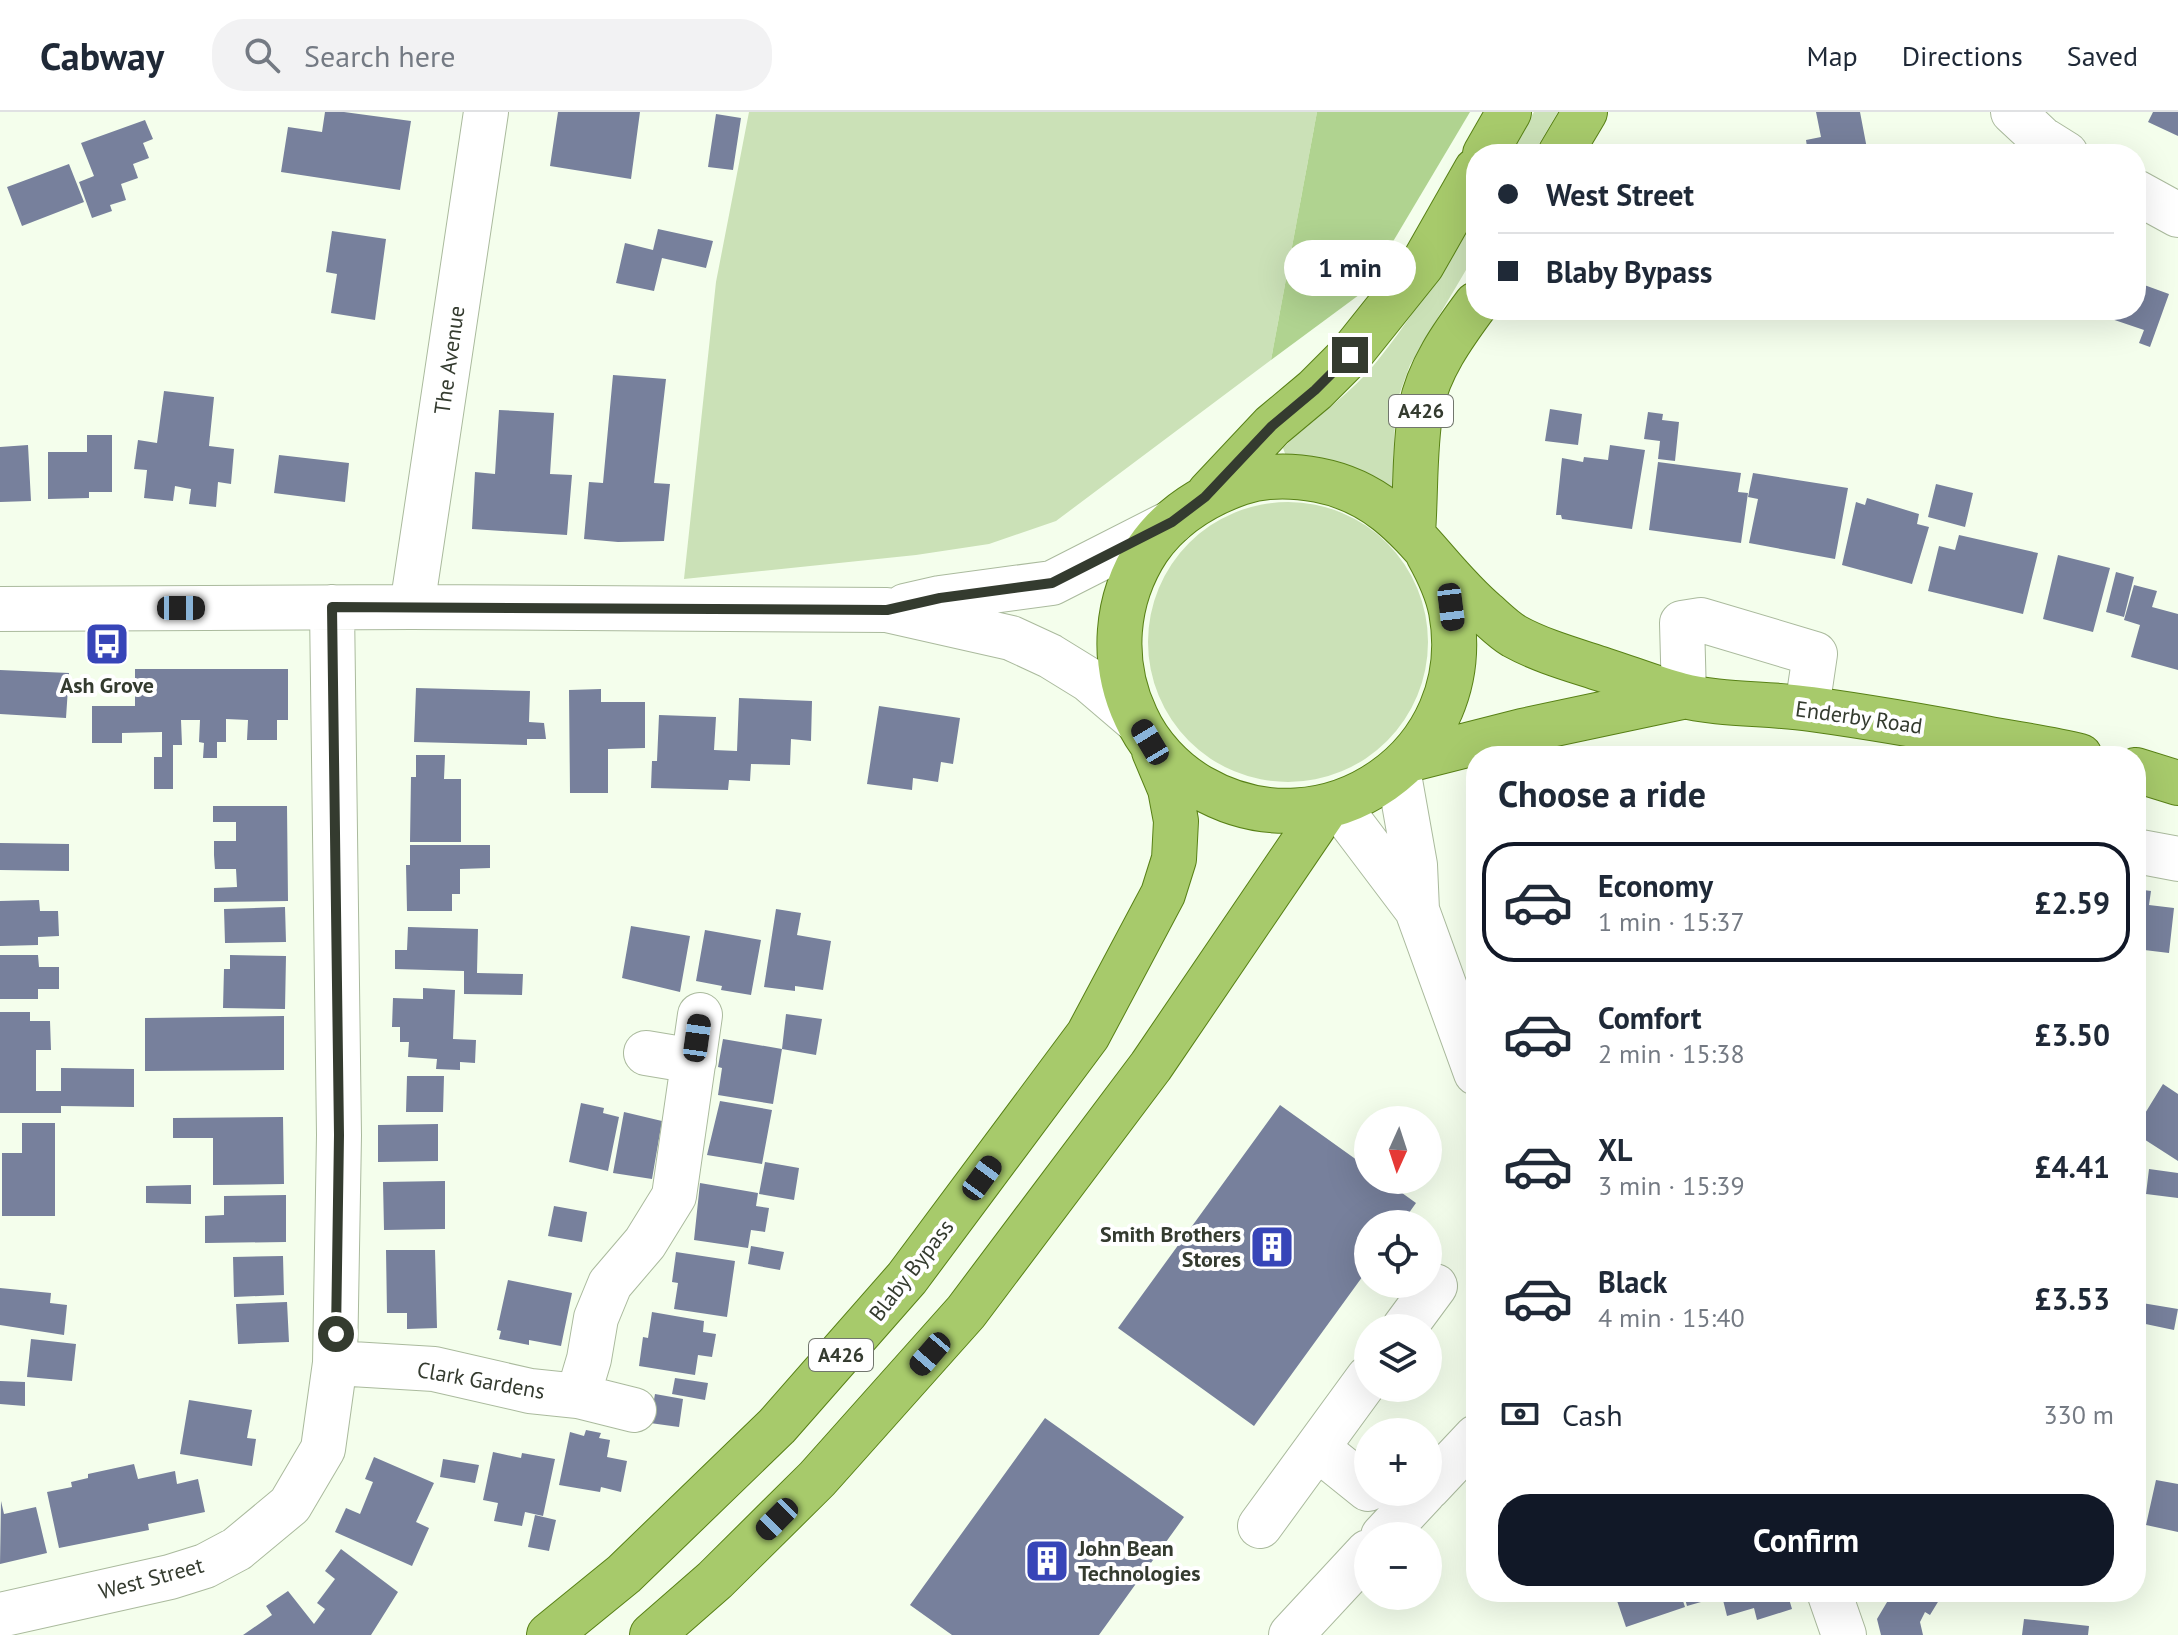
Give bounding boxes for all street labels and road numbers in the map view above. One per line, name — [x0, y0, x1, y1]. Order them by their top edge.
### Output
street label: The Avenue — [428, 304, 470, 416]
road number: A426 — [1389, 395, 1453, 427]
street label: Enderby Road — [1794, 694, 1924, 740]
street label: Blaby Bypass — [863, 1213, 959, 1327]
road number: A426 — [809, 1339, 873, 1371]
street label: Clark Gardens — [415, 1355, 547, 1405]
street label: West Street — [96, 1550, 207, 1605]

